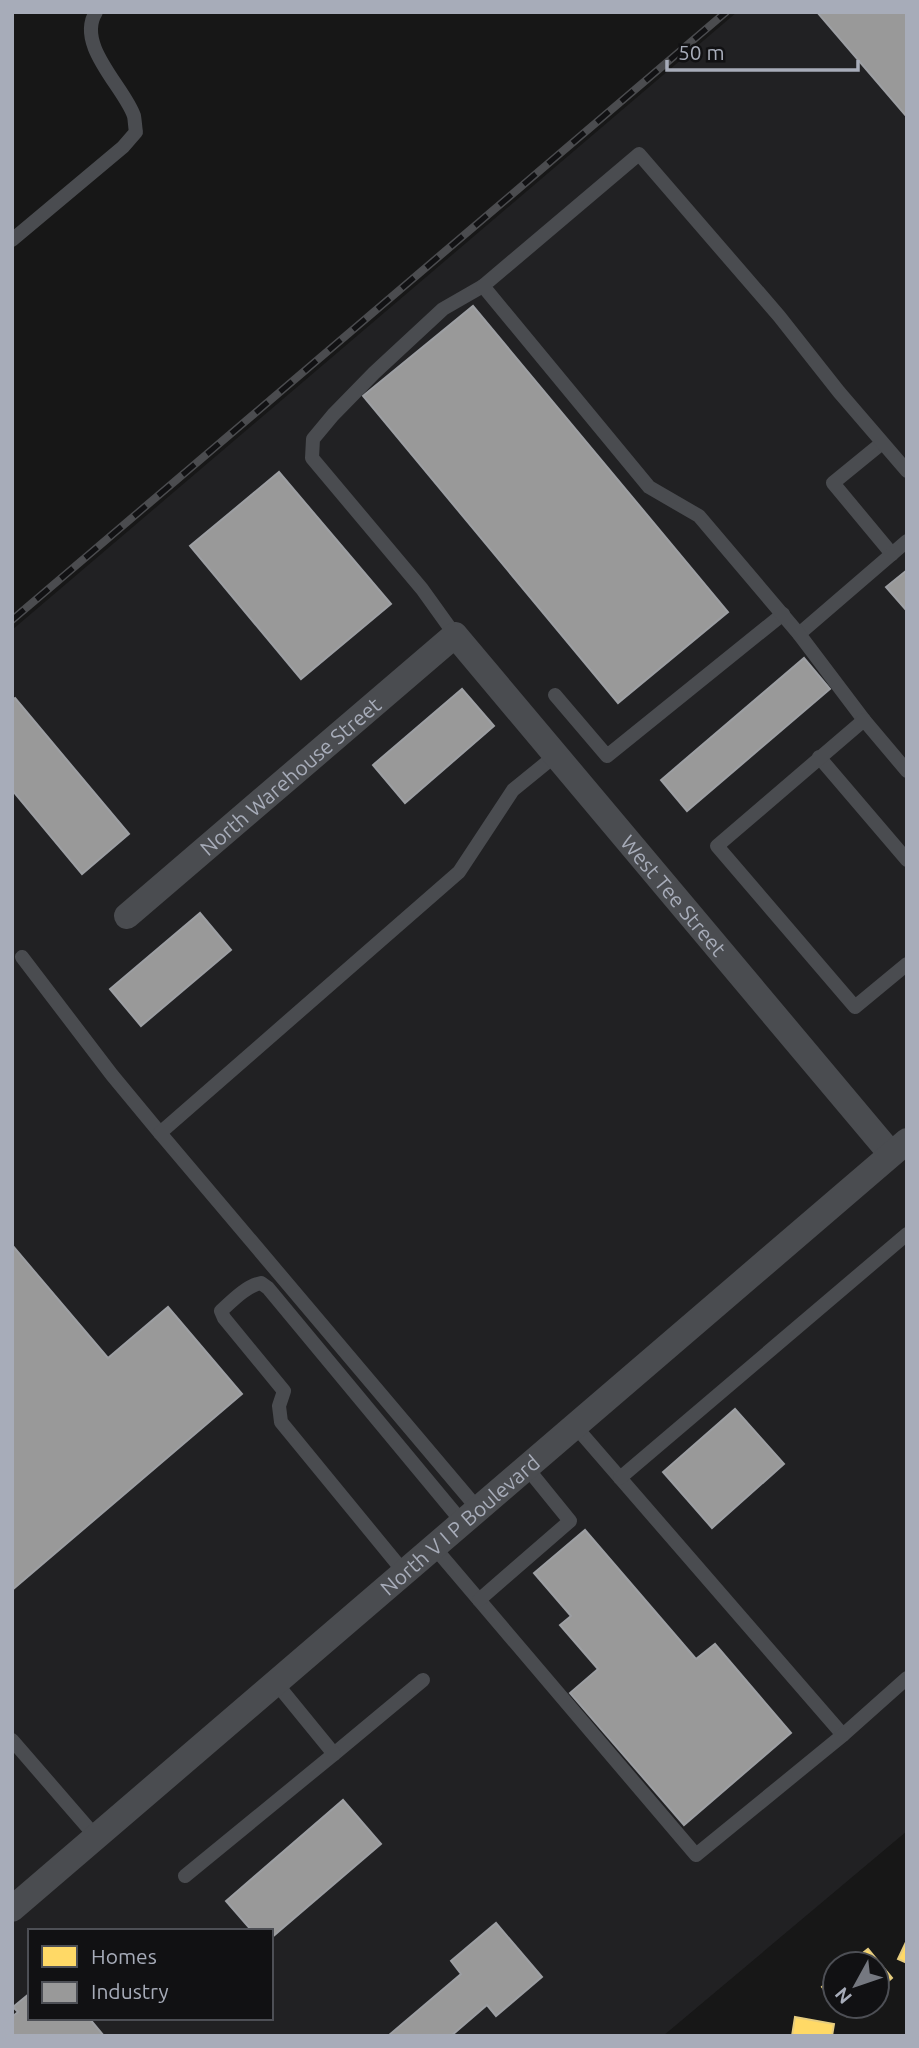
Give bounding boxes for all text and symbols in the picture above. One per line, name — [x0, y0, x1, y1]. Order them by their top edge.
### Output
scale bar — [667, 28, 858, 72]
text: 50 m — [678, 40, 725, 64]
street label: North Warehouse Street — [195, 692, 385, 860]
street label: West Tee Street — [616, 830, 731, 961]
street label: North V I P Boulevard — [375, 1450, 544, 1600]
legend — [28, 1929, 273, 2020]
text: Homes — [91, 1944, 157, 1968]
north arrow — [821, 1950, 891, 2020]
text: Industry — [91, 1979, 169, 2003]
text: N — [830, 1983, 856, 2008]

